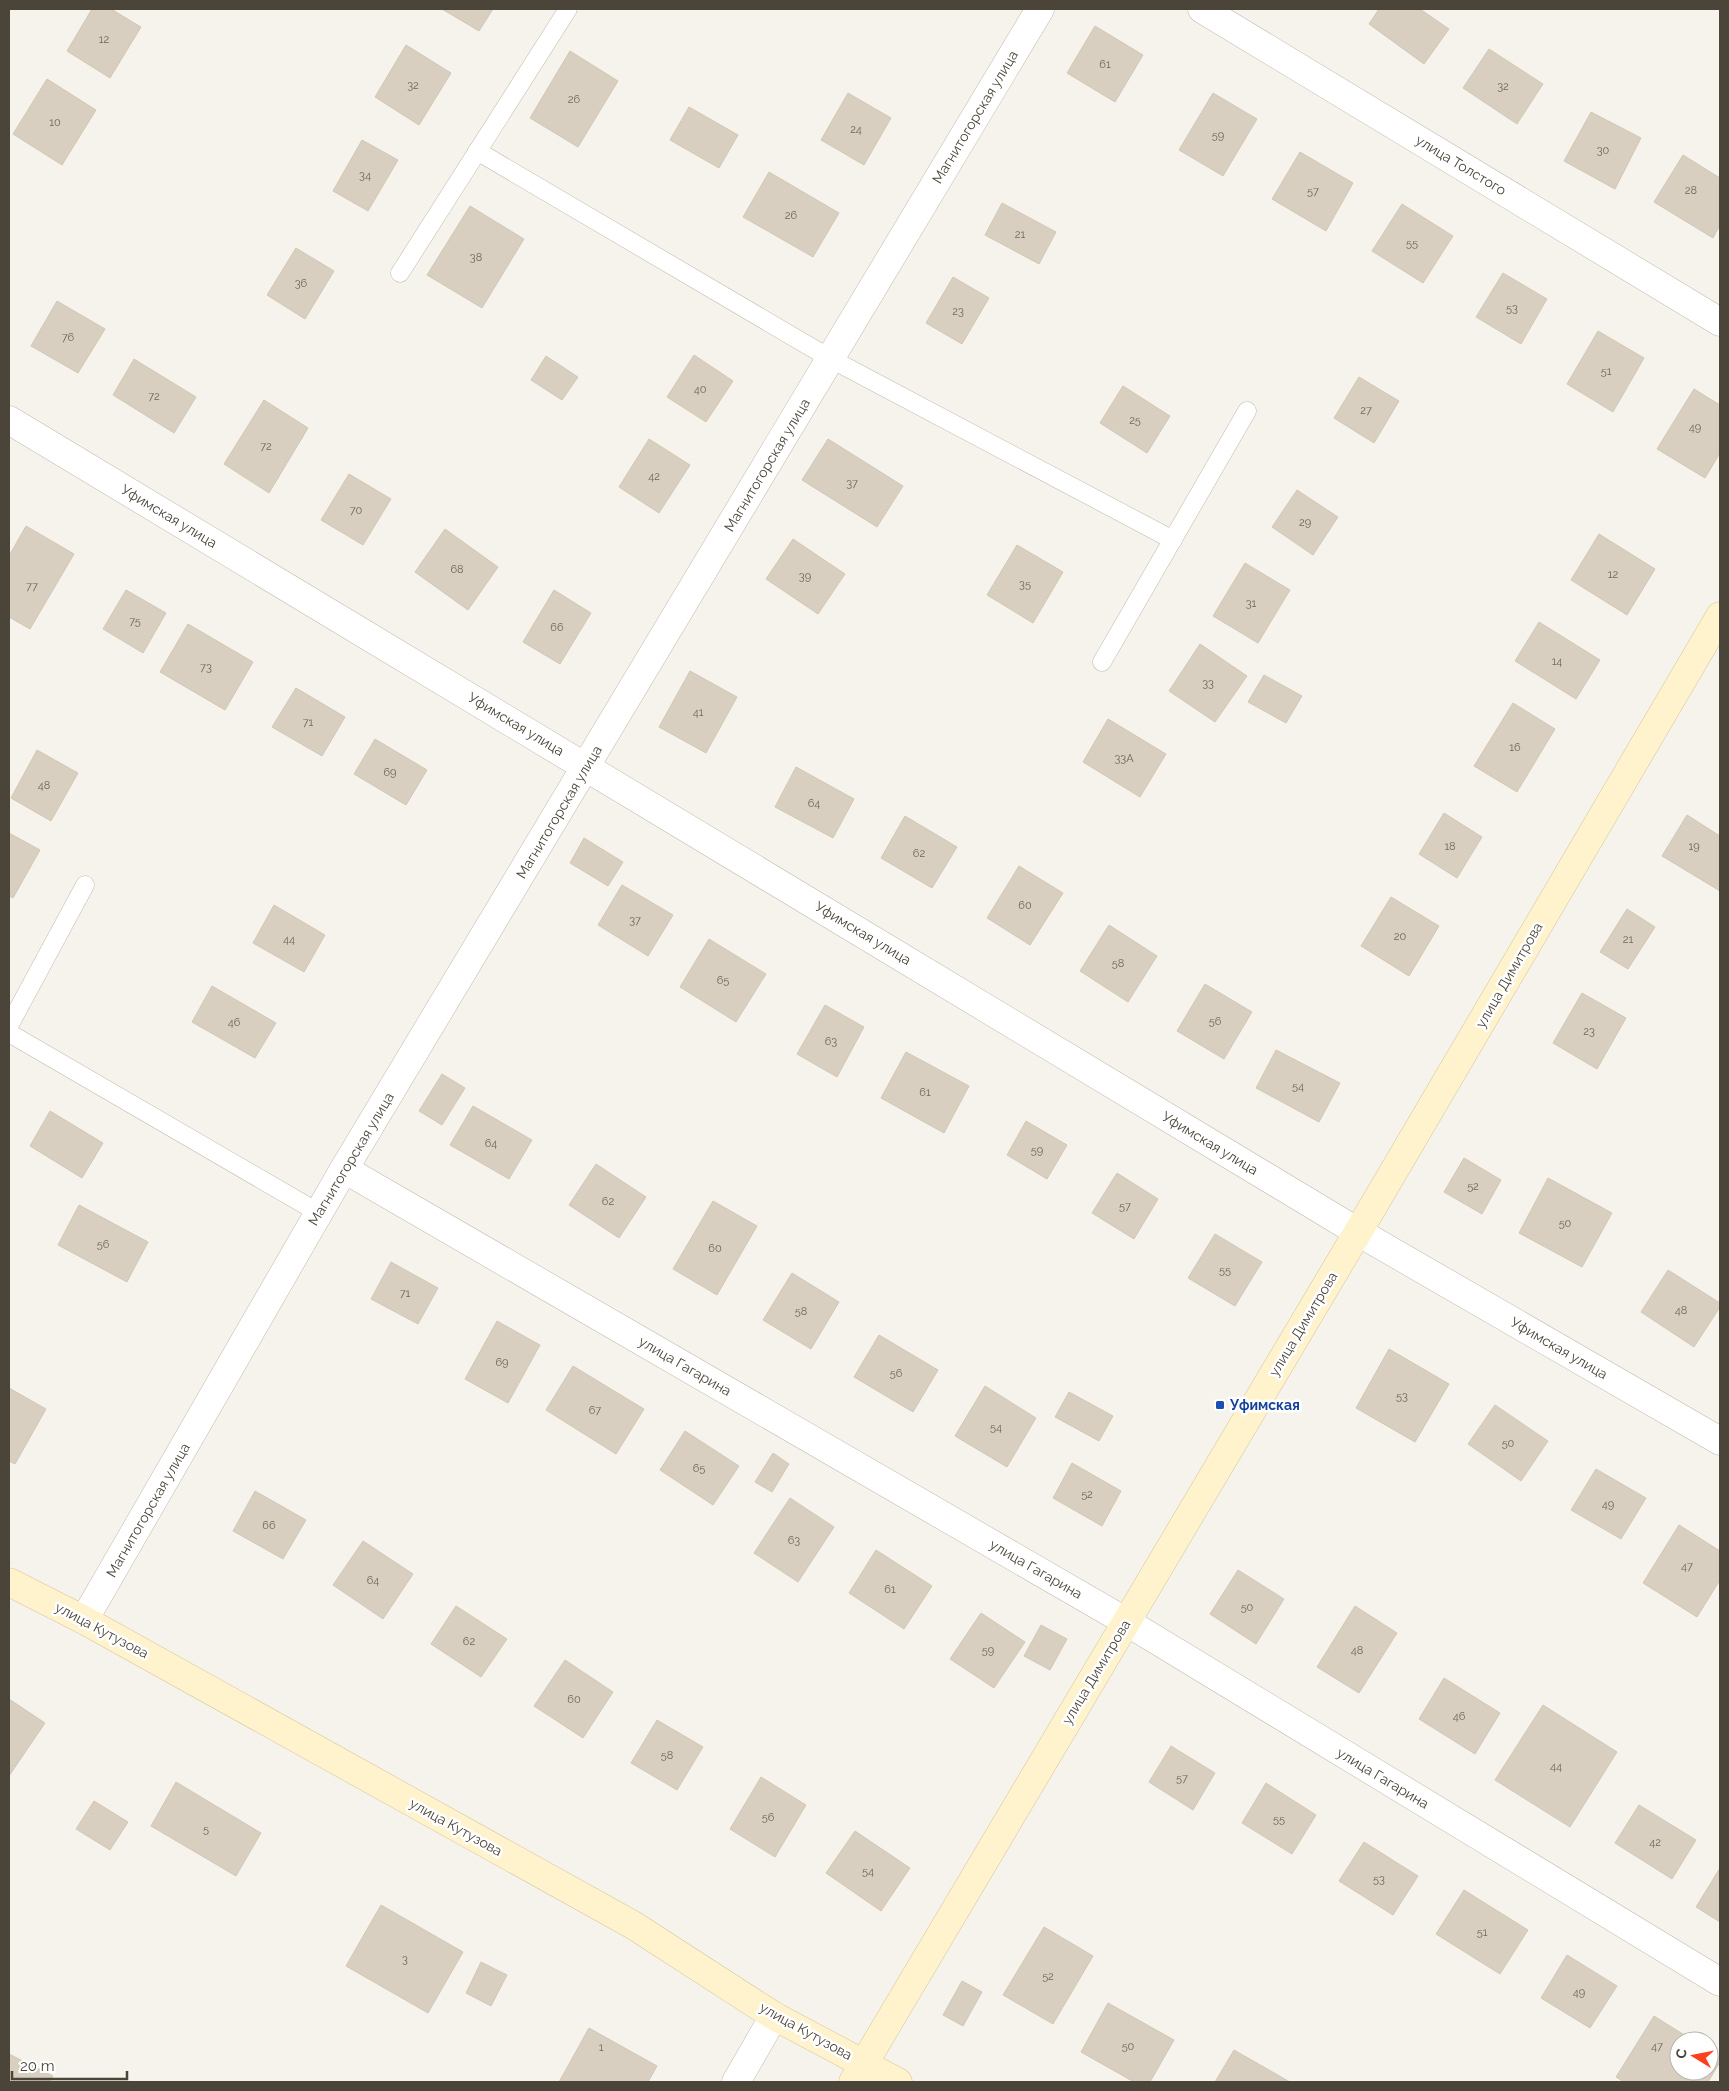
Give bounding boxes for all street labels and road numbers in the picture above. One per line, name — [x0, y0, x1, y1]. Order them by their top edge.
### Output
street label: Магнитогорская улица — [929, 48, 1021, 186]
street label: улица Толстого — [1413, 132, 1509, 198]
street label: Магнитогорская улица — [721, 396, 813, 534]
street label: Уфимская улица — [118, 481, 220, 551]
street label: Уфимская улица — [465, 689, 567, 759]
street label: Магнитогорская улица — [513, 743, 605, 881]
street label: Уфимская улица — [812, 898, 914, 968]
street label: улица Димитрова — [1472, 920, 1546, 1030]
street label: Магнитогорская улица — [305, 1090, 397, 1228]
street label: Уфимская улица — [1159, 1108, 1261, 1178]
street label: улица Димитрова — [1266, 1269, 1340, 1379]
street label: Уфимская улица — [1508, 1314, 1610, 1382]
street label: улица Гагарина — [636, 1333, 734, 1399]
street label: Магнитогорская улица — [103, 1440, 193, 1580]
street label: улица Гагарина — [987, 1536, 1085, 1602]
street label: улица Кутузова — [53, 1599, 151, 1661]
street label: улица Димитрова — [1059, 1617, 1133, 1727]
street label: улица Гагарина — [1334, 1744, 1432, 1812]
street label: улица Кутузова — [407, 1795, 505, 1859]
street label: улица Кутузова — [757, 1999, 855, 2063]

